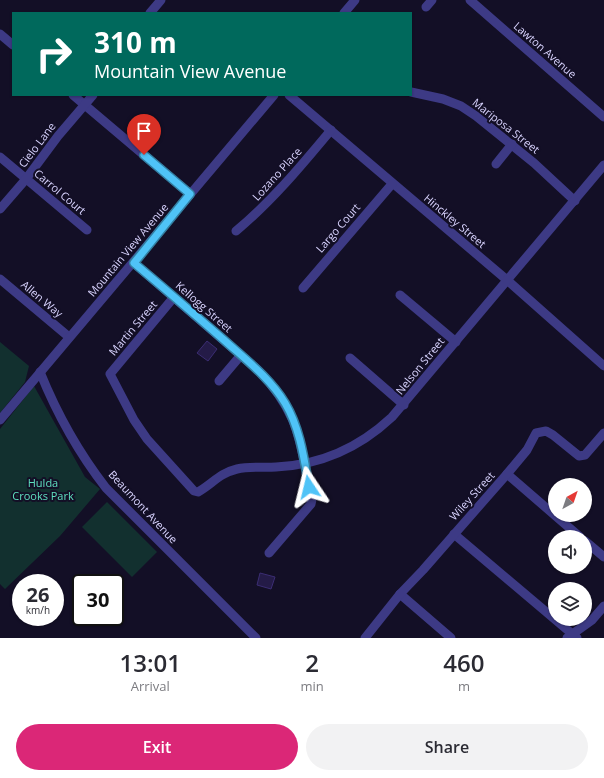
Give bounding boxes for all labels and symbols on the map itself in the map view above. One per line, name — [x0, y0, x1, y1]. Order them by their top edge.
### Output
street label: Lawton Avenue — [511, 18, 580, 81]
street label: Mariposa Street — [470, 95, 543, 157]
pin — [127, 114, 161, 155]
street label: Cielo Lane — [15, 119, 59, 170]
street label: Lozano Place — [249, 144, 305, 204]
street label: Carrol Court — [31, 166, 89, 218]
street label: Hinckley Street — [421, 190, 490, 251]
street label: Mountain View Avenue — [84, 200, 171, 300]
street label: Largo Court — [312, 200, 363, 255]
street label: Allen Way — [18, 277, 67, 321]
street label: Kellogg Street — [173, 278, 236, 335]
street label: Martin Street — [105, 297, 160, 358]
street label: Nelson Street — [392, 334, 447, 397]
position arrow — [288, 466, 330, 508]
street label: Beaumont Avenue — [106, 467, 181, 546]
street label: Wiley Street — [446, 468, 498, 523]
park label: Hulda Crooks Park — [12, 475, 74, 503]
north arrow — [548, 478, 592, 522]
speed limit sign: 30 — [72, 574, 124, 626]

